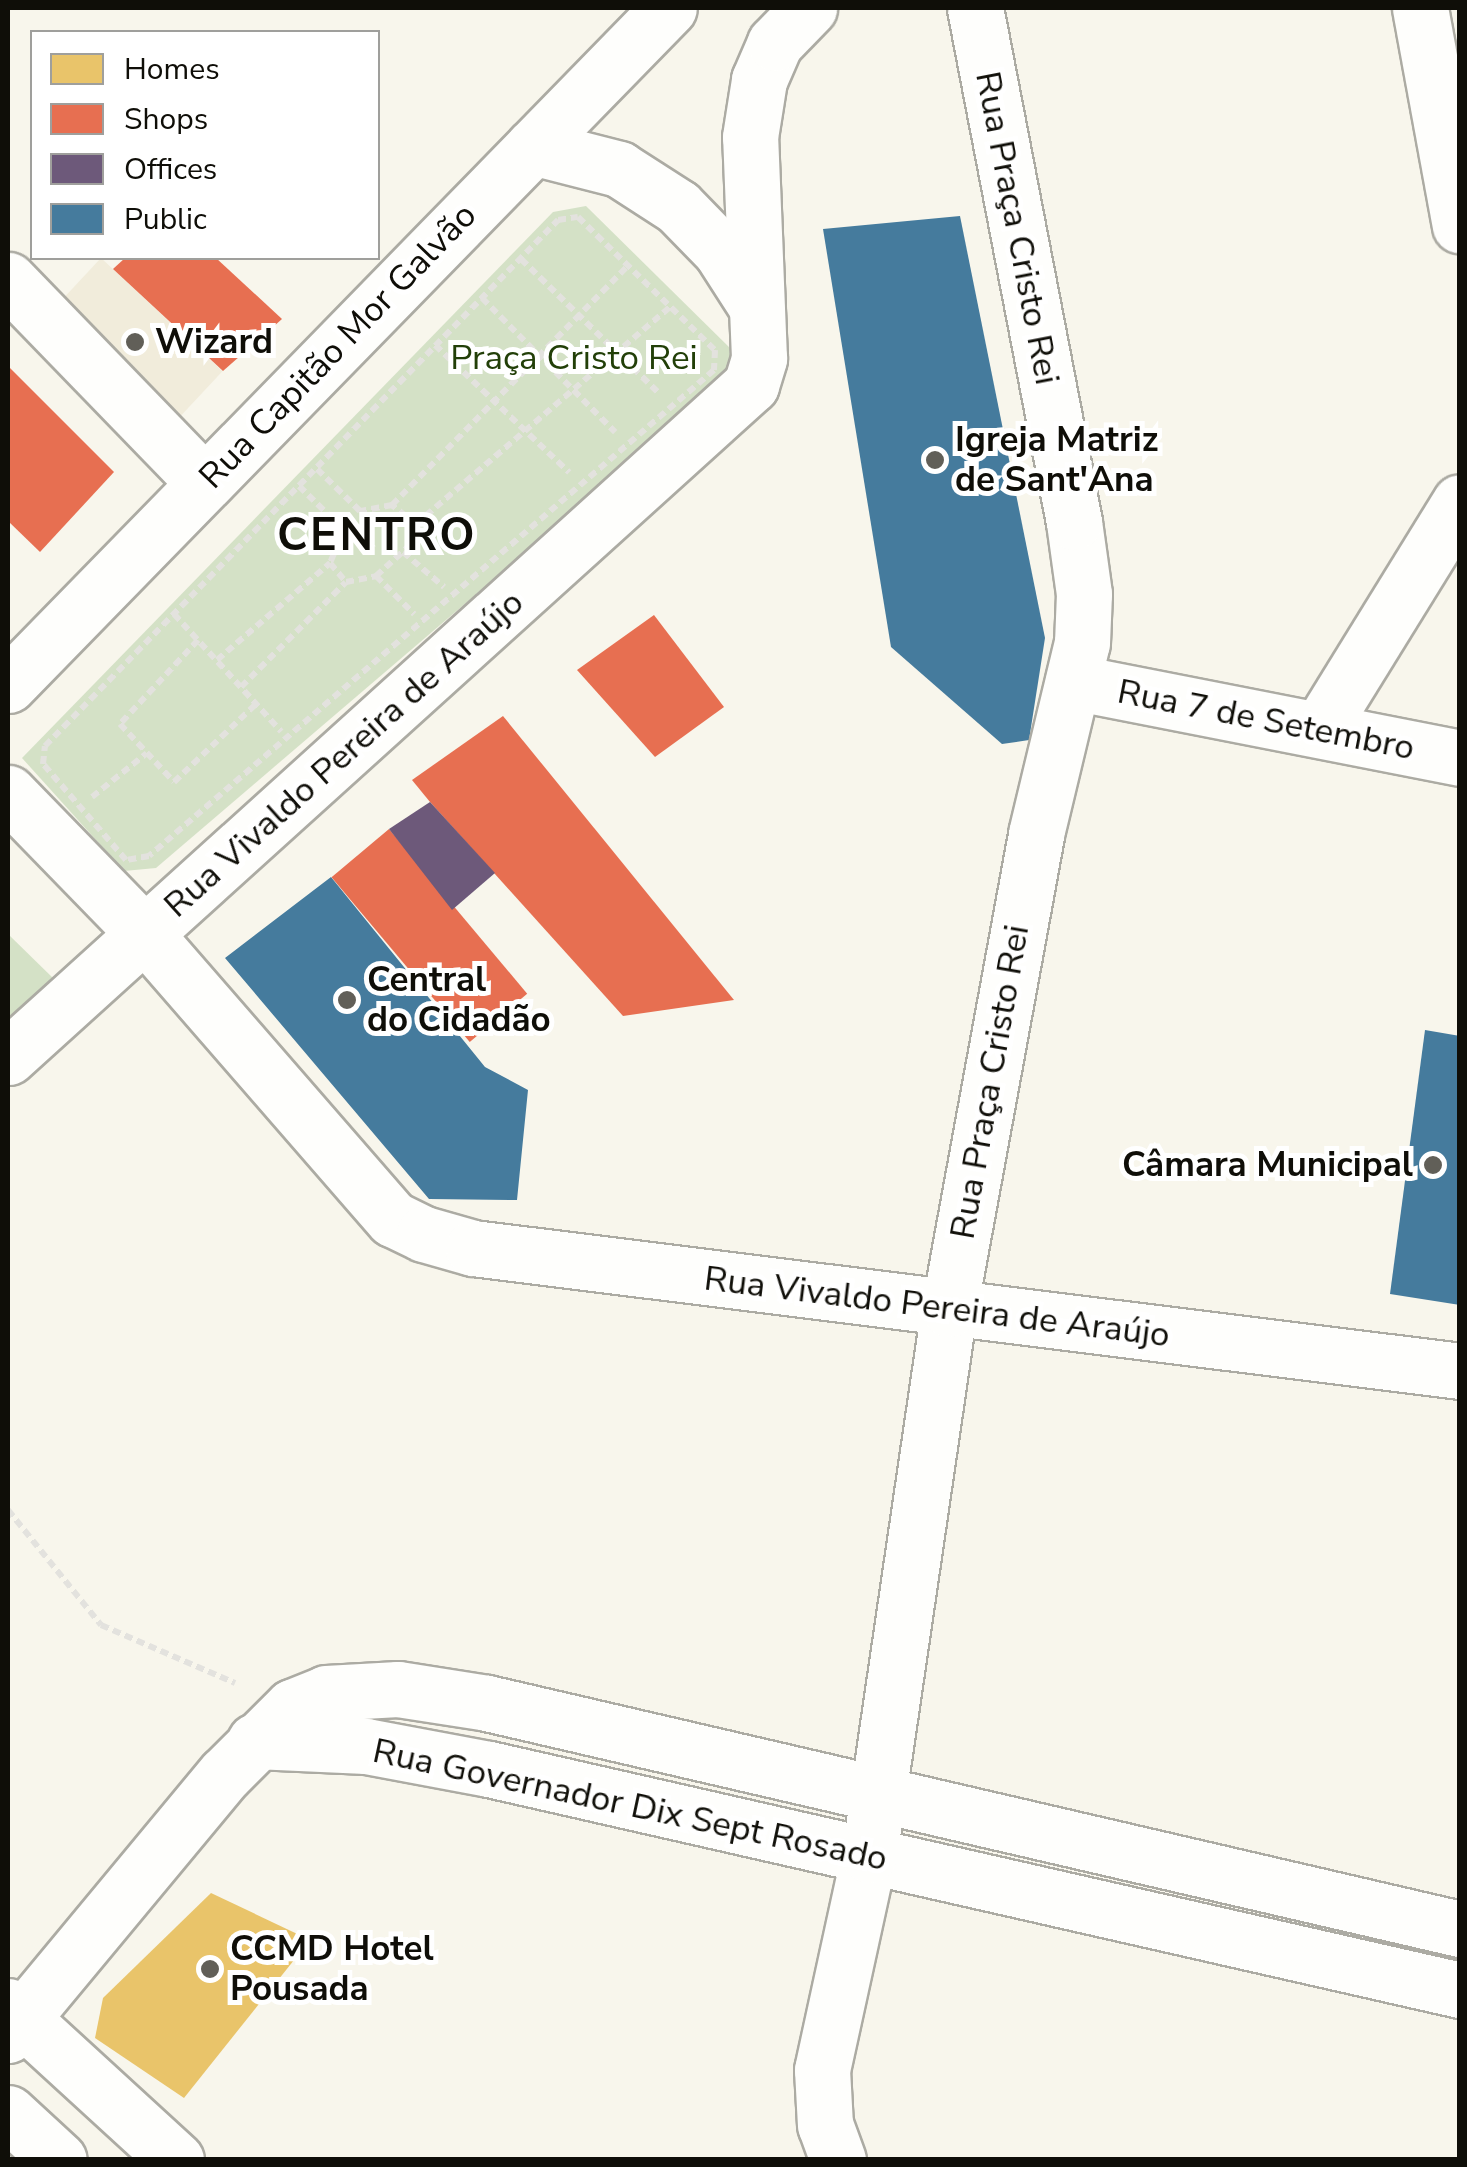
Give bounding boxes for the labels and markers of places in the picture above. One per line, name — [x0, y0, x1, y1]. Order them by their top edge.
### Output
place label: Wizard — [155, 321, 273, 363]
marker: Wizard — [124, 331, 146, 353]
place label: Igreja Matriz de Sant'Ana — [955, 419, 1158, 501]
marker: Igreja Matriz de Sant'Ana — [924, 449, 946, 471]
place label: Central do Cidadão — [367, 959, 551, 1041]
marker: Central do Cidadão — [336, 989, 358, 1011]
place label: Câmara Municipal — [1122, 1144, 1413, 1186]
marker: Câmara Municipal — [1422, 1154, 1444, 1176]
place label: CCMD Hotel Pousada — [230, 1928, 434, 2010]
marker: CCMD Hotel Pousada — [199, 1958, 221, 1980]

